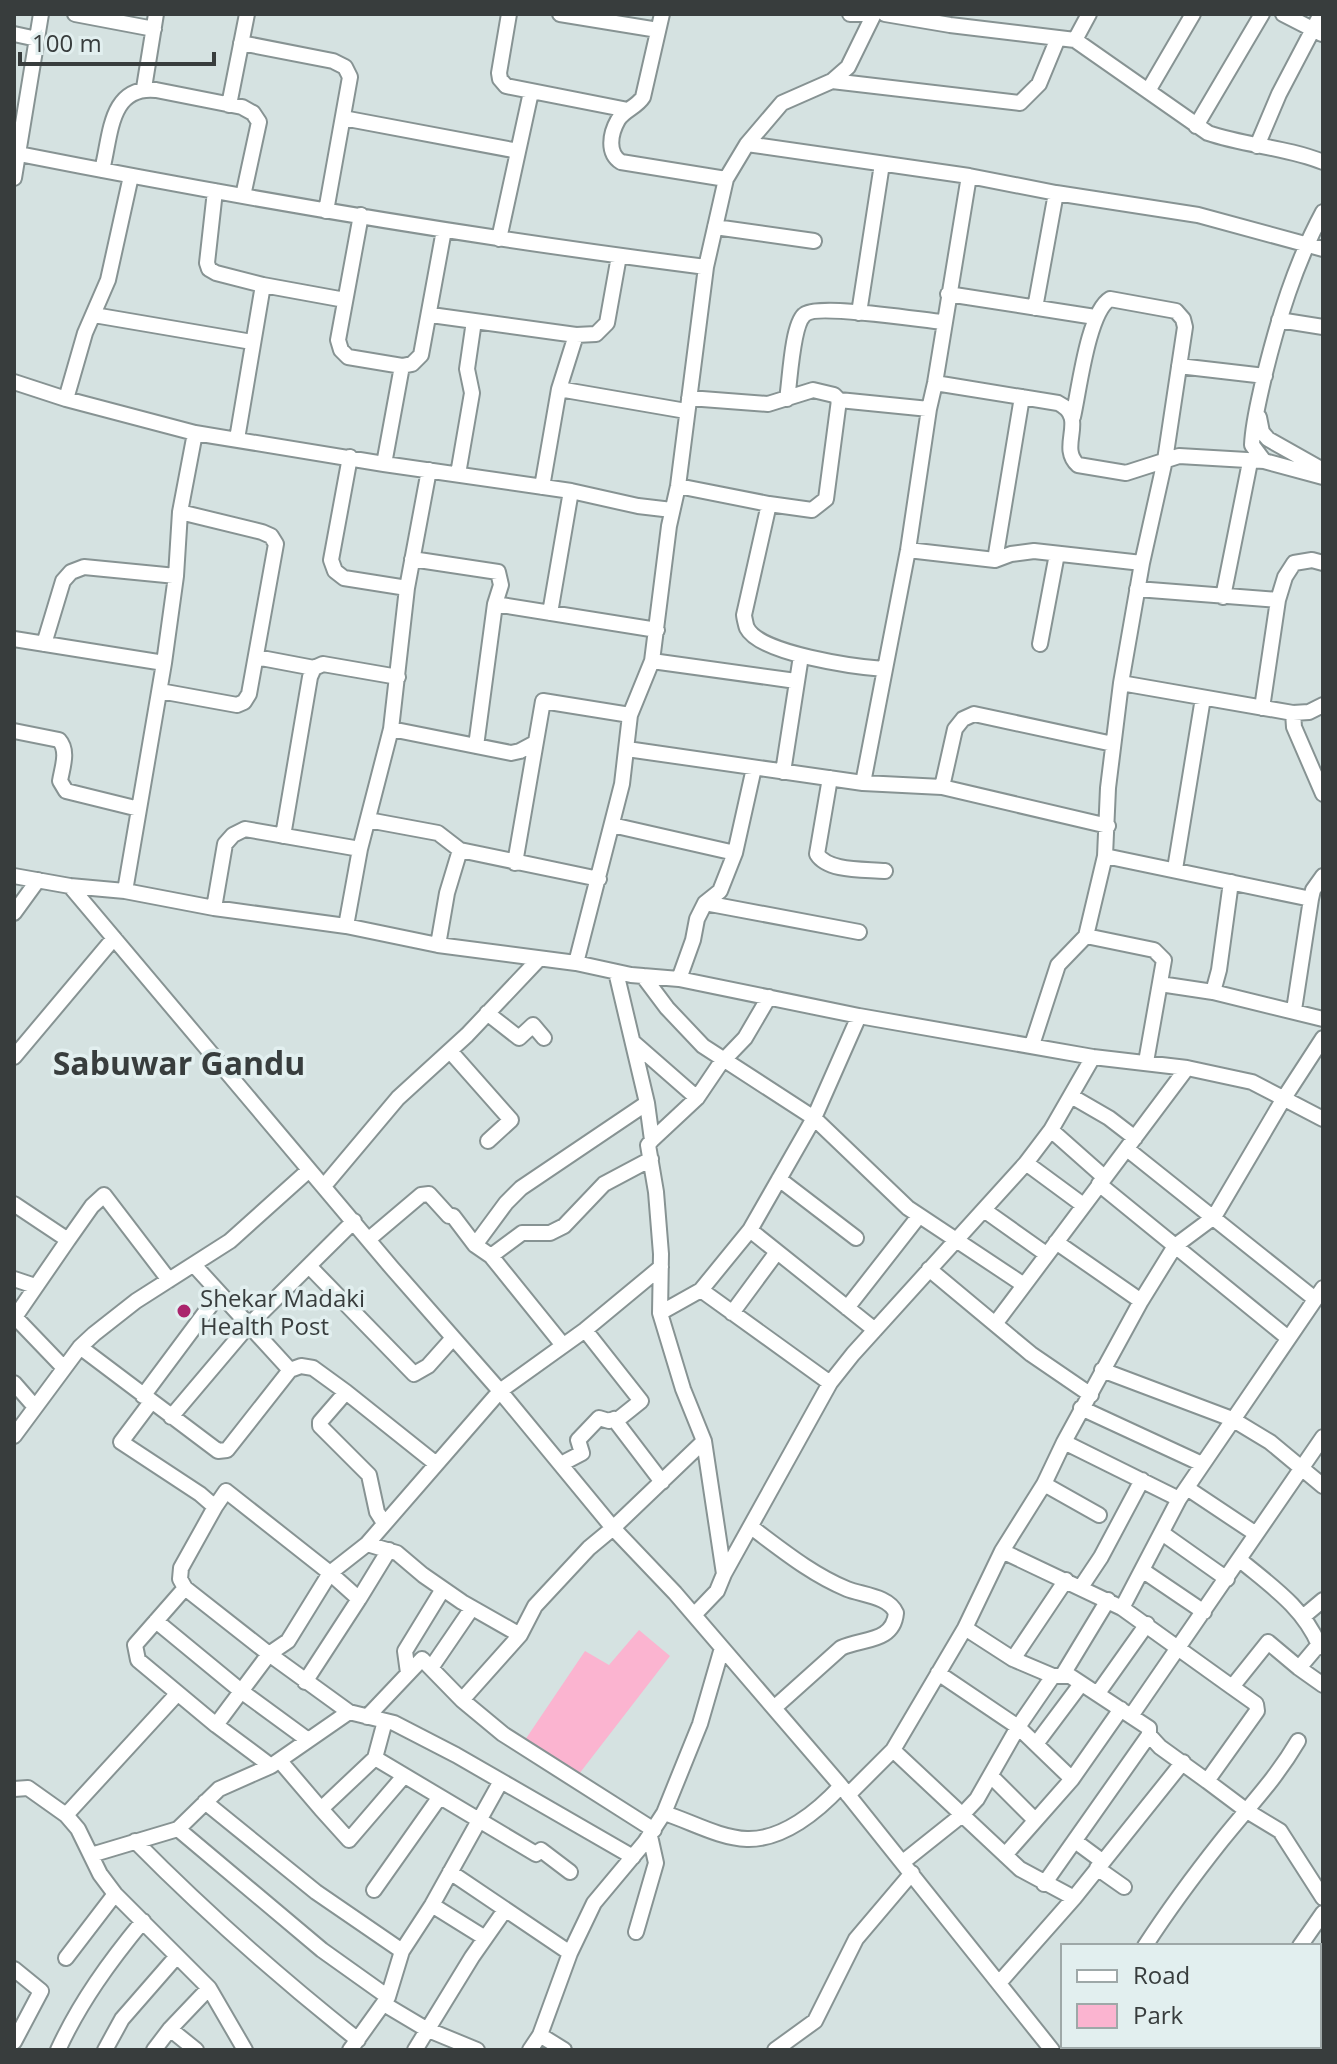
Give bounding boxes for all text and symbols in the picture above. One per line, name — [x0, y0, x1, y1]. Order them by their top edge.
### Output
scale bar — [20, 16, 214, 66]
text: 100 m — [32, 26, 102, 59]
district label: Sabuwar Gandu — [53, 1041, 305, 1084]
place label: Shekar Madaki Health Post — [200, 1281, 365, 1342]
marker: Shekar Madaki Health Post — [175, 1302, 193, 1320]
legend — [1061, 1944, 1321, 2048]
text: Road — [1133, 1958, 1190, 1991]
text: Park — [1133, 1998, 1184, 2031]

